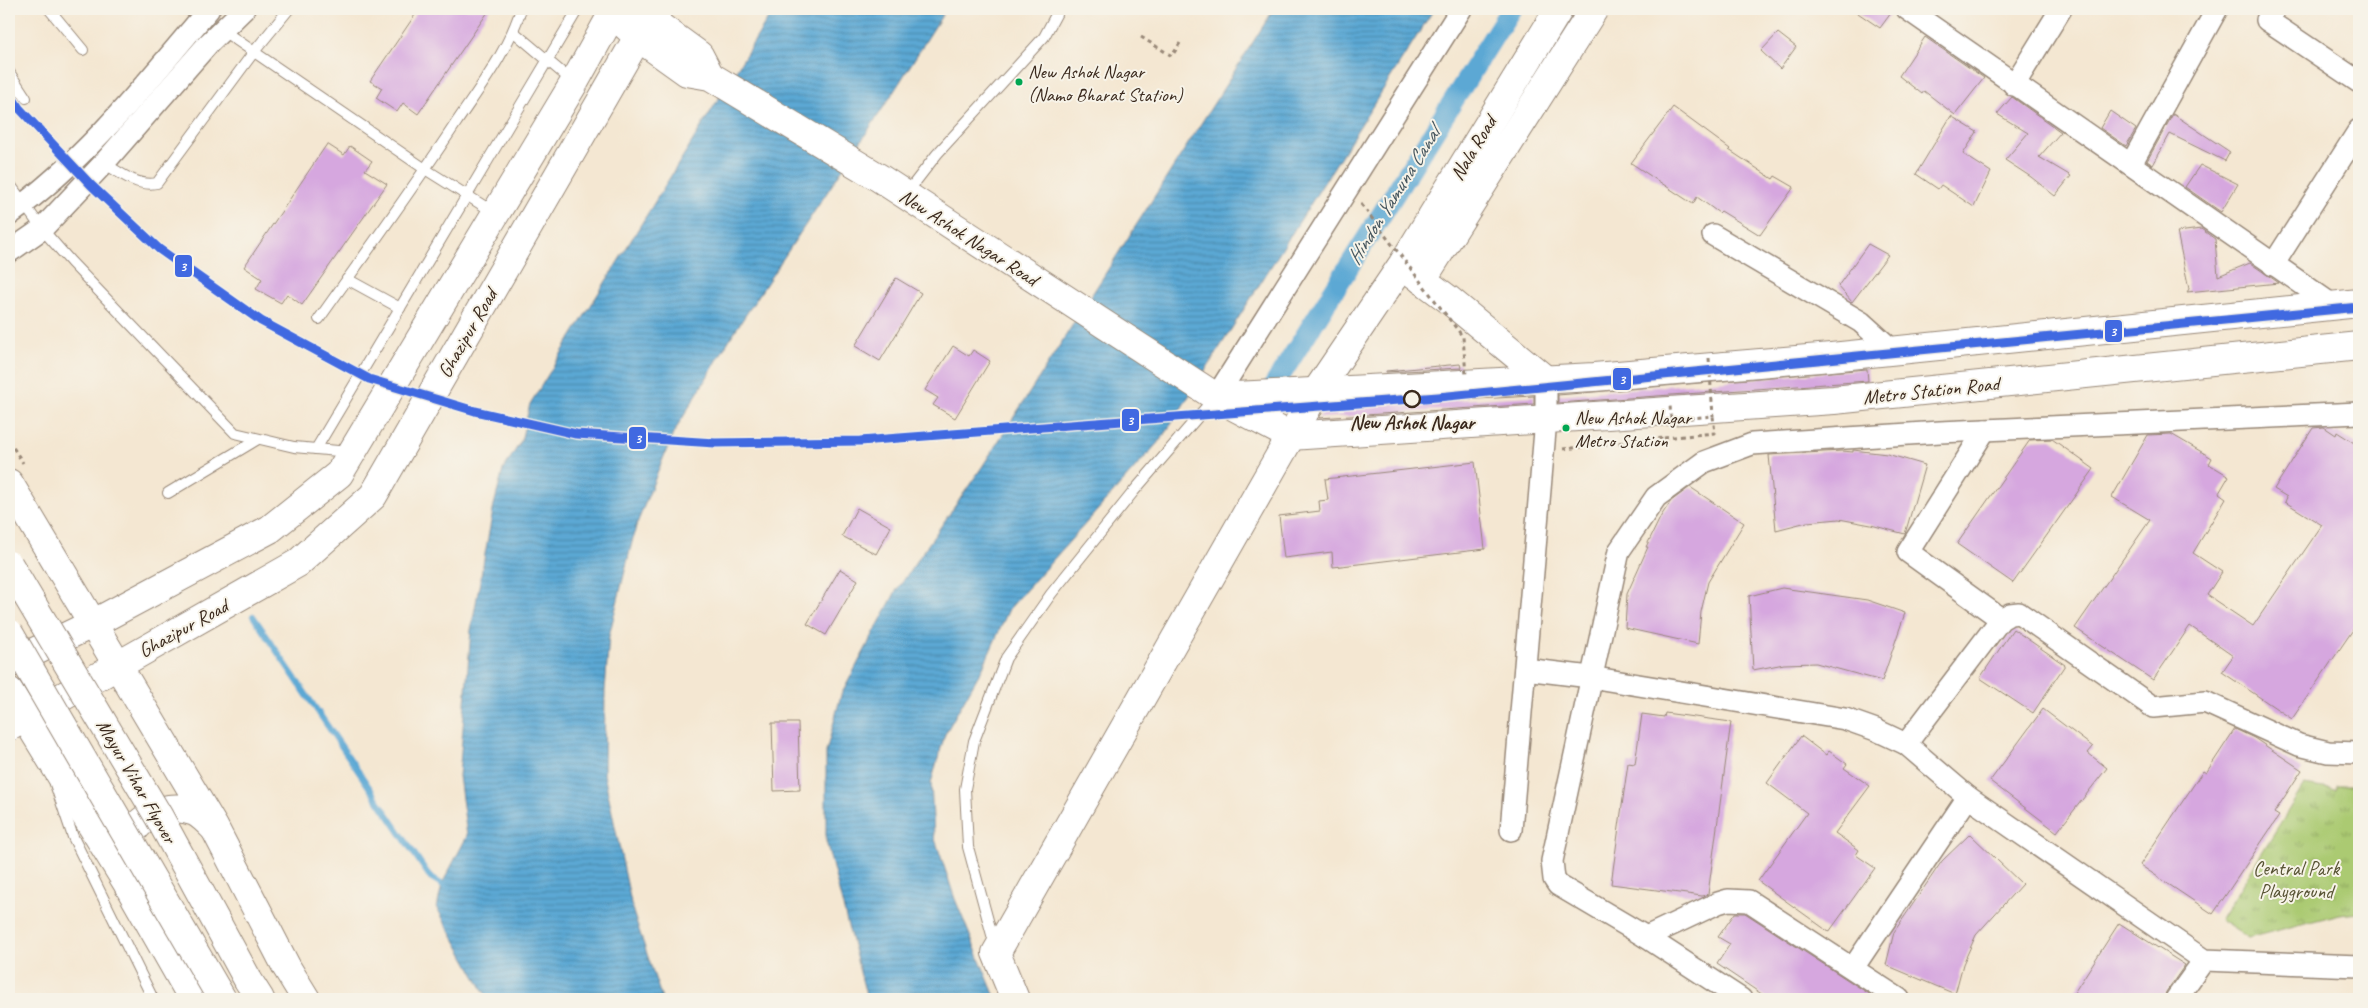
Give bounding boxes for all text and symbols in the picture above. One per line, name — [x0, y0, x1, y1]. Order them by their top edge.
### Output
place label: New Ashok Nagar (Namo Bharat Station) — [1028, 60, 1184, 107]
marker: New Ashok Nagar (Namo Bharat Station) — [1014, 77, 1024, 87]
street label: Nala Road — [1445, 109, 1504, 185]
water label: Hindon Yamuna Canal — [1341, 116, 1449, 269]
street label: New Ashok Nagar Road — [895, 183, 1045, 293]
line badge: 3 — [174, 254, 193, 278]
text: 3 — [180, 258, 188, 275]
street label: Ghazipur Road — [432, 282, 504, 382]
line badge: 3 — [2104, 319, 2123, 343]
text: 3 — [2110, 323, 2118, 340]
line badge: 3 — [1612, 367, 1632, 391]
text: 3 — [1619, 371, 1627, 388]
street label: Metro Station Road — [1862, 371, 2003, 410]
marker: New Ashok Nagar — [1403, 390, 1421, 408]
place label: New Ashok Nagar Metro Station — [1575, 406, 1693, 453]
line badge: 3 — [1121, 408, 1140, 432]
place label: New Ashok Nagar — [1350, 410, 1477, 435]
text: 3 — [1127, 412, 1135, 429]
marker: New Ashok Nagar Metro Station — [1561, 423, 1571, 433]
line badge: 3 — [628, 426, 647, 450]
text: 3 — [635, 430, 643, 447]
street label: Ghazipur Road — [134, 592, 235, 663]
street label: Mayur Vihar Flyover — [91, 715, 183, 849]
park label: Central Park Playground — [2253, 856, 2341, 904]

